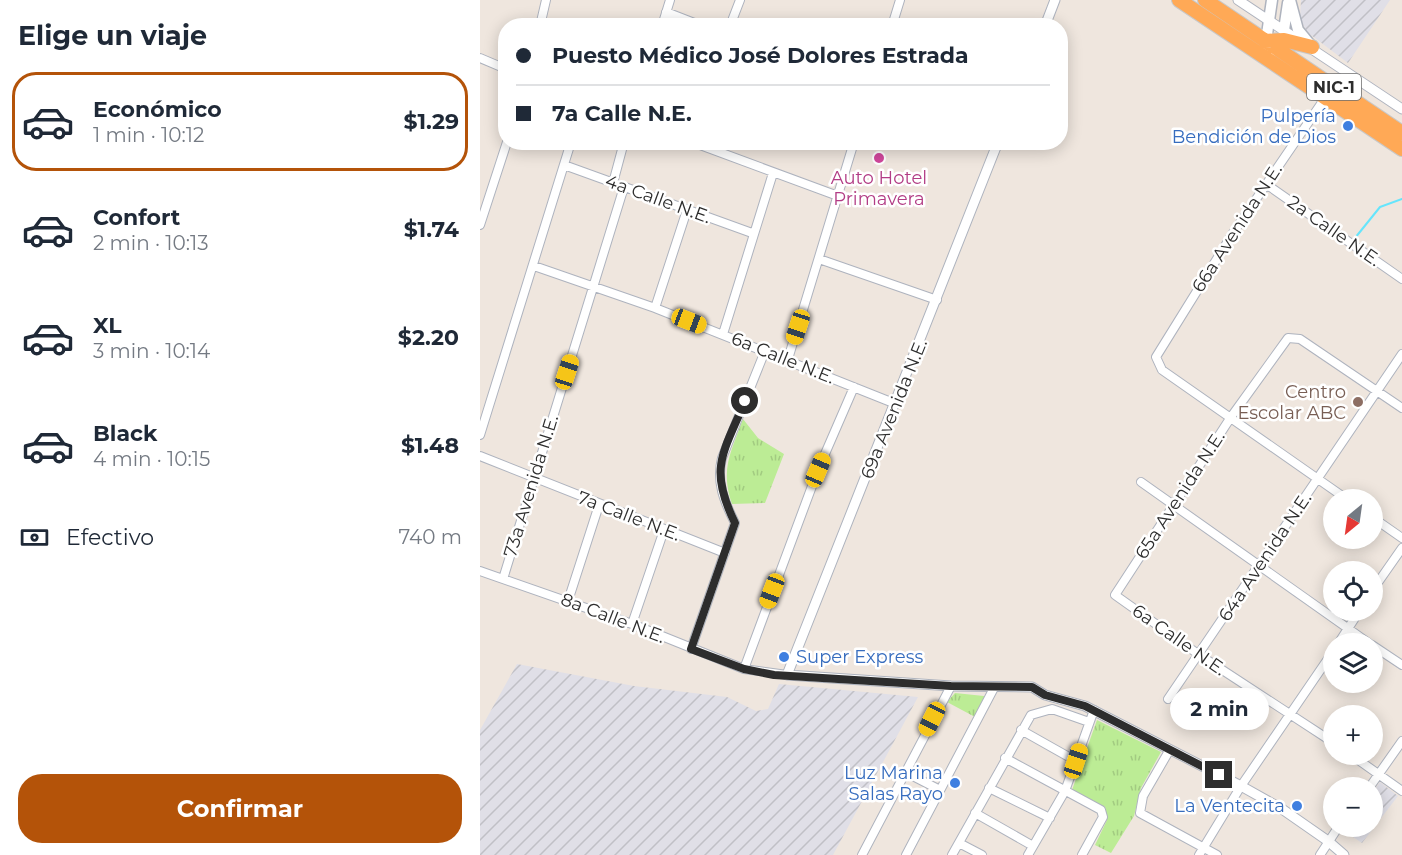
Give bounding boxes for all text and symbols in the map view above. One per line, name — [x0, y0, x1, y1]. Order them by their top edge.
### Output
text: Elige un viaje — [18, 19, 207, 52]
text: Puesto Médico José Dolores Estrada — [552, 42, 969, 69]
road number: NIC-1 — [1307, 74, 1361, 100]
icon: car — [21, 95, 75, 149]
text: Económico — [93, 96, 222, 123]
text: 7a Calle N.E. — [552, 100, 692, 127]
place label: Pulpería Bendición de Dios — [1172, 105, 1336, 148]
text: $1.29 — [404, 108, 459, 135]
marker: Pulpería Bendición de Dios — [1341, 119, 1355, 133]
text: 1 min · 10:12 — [93, 123, 204, 147]
marker: Auto Hotel Primavera — [872, 151, 886, 165]
street label: 66a Avenida N.E. — [1187, 159, 1287, 297]
place label: Auto Hotel Primavera — [831, 167, 927, 210]
street label: 4a Calle N.E. — [602, 170, 714, 228]
street label: 2a Calle N.E. — [1283, 191, 1385, 271]
icon: car — [21, 203, 75, 257]
text: Confort — [93, 204, 180, 231]
text: $1.74 — [404, 216, 459, 243]
text: 2 min · 10:13 — [93, 231, 208, 255]
car — [669, 306, 709, 336]
car — [784, 307, 812, 347]
icon: car — [21, 311, 75, 365]
text: XL — [93, 312, 122, 339]
text: $2.20 — [398, 324, 459, 351]
street label: 6a Calle N.E. — [728, 327, 838, 389]
street label: 69a Avenida N.E. — [856, 336, 932, 482]
text: 3 min · 10:14 — [93, 339, 210, 363]
car — [553, 352, 581, 392]
place label: Centro Escolar ABC — [1237, 381, 1346, 424]
route start — [731, 387, 758, 414]
marker: Centro Escolar ABC — [1351, 395, 1365, 409]
street label: 73a Avenida N.E. — [499, 412, 563, 560]
icon: car — [21, 419, 75, 473]
text: Black — [93, 420, 157, 447]
street label: 65a Avenida N.E. — [1130, 427, 1230, 563]
text: $1.48 — [401, 432, 459, 459]
text: 4 min · 10:15 — [93, 447, 210, 471]
car — [803, 450, 833, 490]
street label: 7a Calle N.E. — [575, 486, 683, 546]
street label: 64a Avenida N.E. — [1214, 488, 1316, 626]
north arrow — [1323, 489, 1383, 549]
map controls — [1323, 489, 1383, 837]
icon: cash — [18, 521, 51, 554]
text: Efectivo — [66, 524, 154, 551]
text: 740 m — [399, 525, 462, 549]
button: locate — [1323, 561, 1383, 621]
car — [757, 571, 787, 611]
street label: 8a Calle N.E. — [558, 588, 668, 648]
street label: 6a Calle N.E. — [1128, 600, 1230, 680]
button: layers — [1323, 633, 1383, 693]
place label: Super Express — [796, 646, 923, 668]
marker: Super Express — [777, 650, 791, 664]
callout: 2 min — [1170, 688, 1269, 730]
text: 2 min — [1190, 697, 1249, 721]
car — [916, 699, 948, 739]
button: + — [1323, 705, 1383, 765]
car — [1062, 741, 1090, 781]
route end — [1205, 761, 1232, 788]
place label: Luz Marina Salas Rayo — [844, 762, 943, 805]
button: Confirmar — [18, 774, 462, 843]
marker: Luz Marina Salas Rayo — [948, 776, 962, 790]
button: − — [1323, 777, 1383, 837]
place label: La Ventecita — [1174, 795, 1285, 817]
marker: La Ventecita — [1290, 799, 1304, 813]

